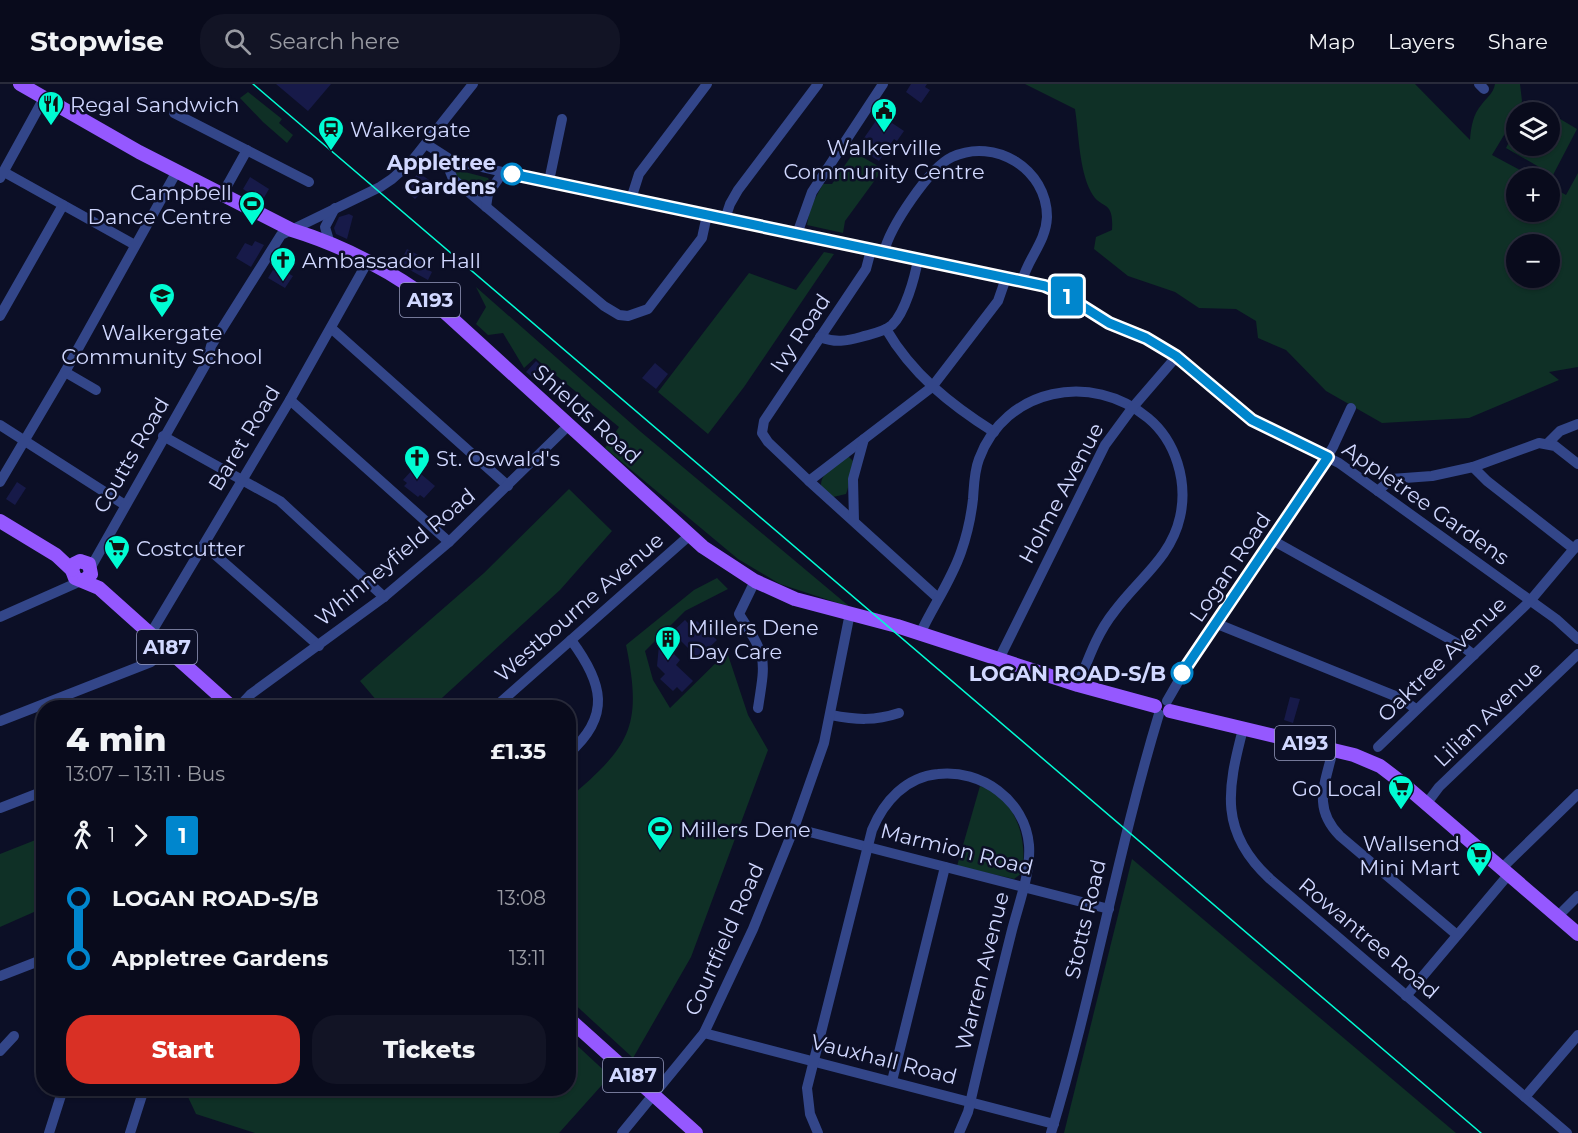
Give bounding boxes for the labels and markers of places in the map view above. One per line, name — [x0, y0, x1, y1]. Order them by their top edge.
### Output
restaurant icon: Regal Sandwich — [36, 89, 66, 127]
place label: Regal Sandwich — [70, 92, 240, 117]
public building icon: Walkerville Community Centre — [869, 96, 899, 134]
station icon: Walkergate — [316, 114, 346, 152]
place label: Walkergate — [350, 117, 471, 142]
place label: Walkerville Community Centre — [783, 135, 985, 184]
place label: Appletree Gardens — [386, 150, 496, 199]
marker: Appletree Gardens — [501, 163, 523, 185]
place label: Campbell Dance Centre — [88, 180, 232, 229]
sports icon: Campbell Dance Centre — [237, 189, 267, 227]
church icon: Ambassador Hall — [268, 245, 298, 283]
place label: Ambassador Hall — [302, 248, 481, 273]
school or university icon: Walkergate Community School — [147, 281, 177, 319]
place label: Walkergate Community School — [61, 320, 263, 369]
church icon: St. Oswald's — [402, 443, 432, 481]
place label: St. Oswald's — [436, 446, 560, 471]
supermarket icon: Costcutter — [102, 533, 132, 571]
place label: Costcutter — [136, 536, 245, 561]
place label: Millers Dene Day Care — [688, 615, 819, 664]
building icon: Millers Dene Day Care — [653, 624, 683, 662]
place label: LOGAN ROAD-S/B — [969, 661, 1166, 686]
marker: LOGAN ROAD-S/B — [1171, 662, 1193, 684]
supermarket icon: Go Local — [1386, 773, 1416, 811]
place label: Go Local — [1292, 776, 1382, 801]
sports icon: Millers Dene — [645, 814, 675, 852]
place label: Millers Dene — [680, 817, 811, 842]
place label: Wallsend Mini Mart — [1359, 831, 1460, 880]
supermarket icon: Wallsend Mini Mart — [1464, 840, 1494, 878]

